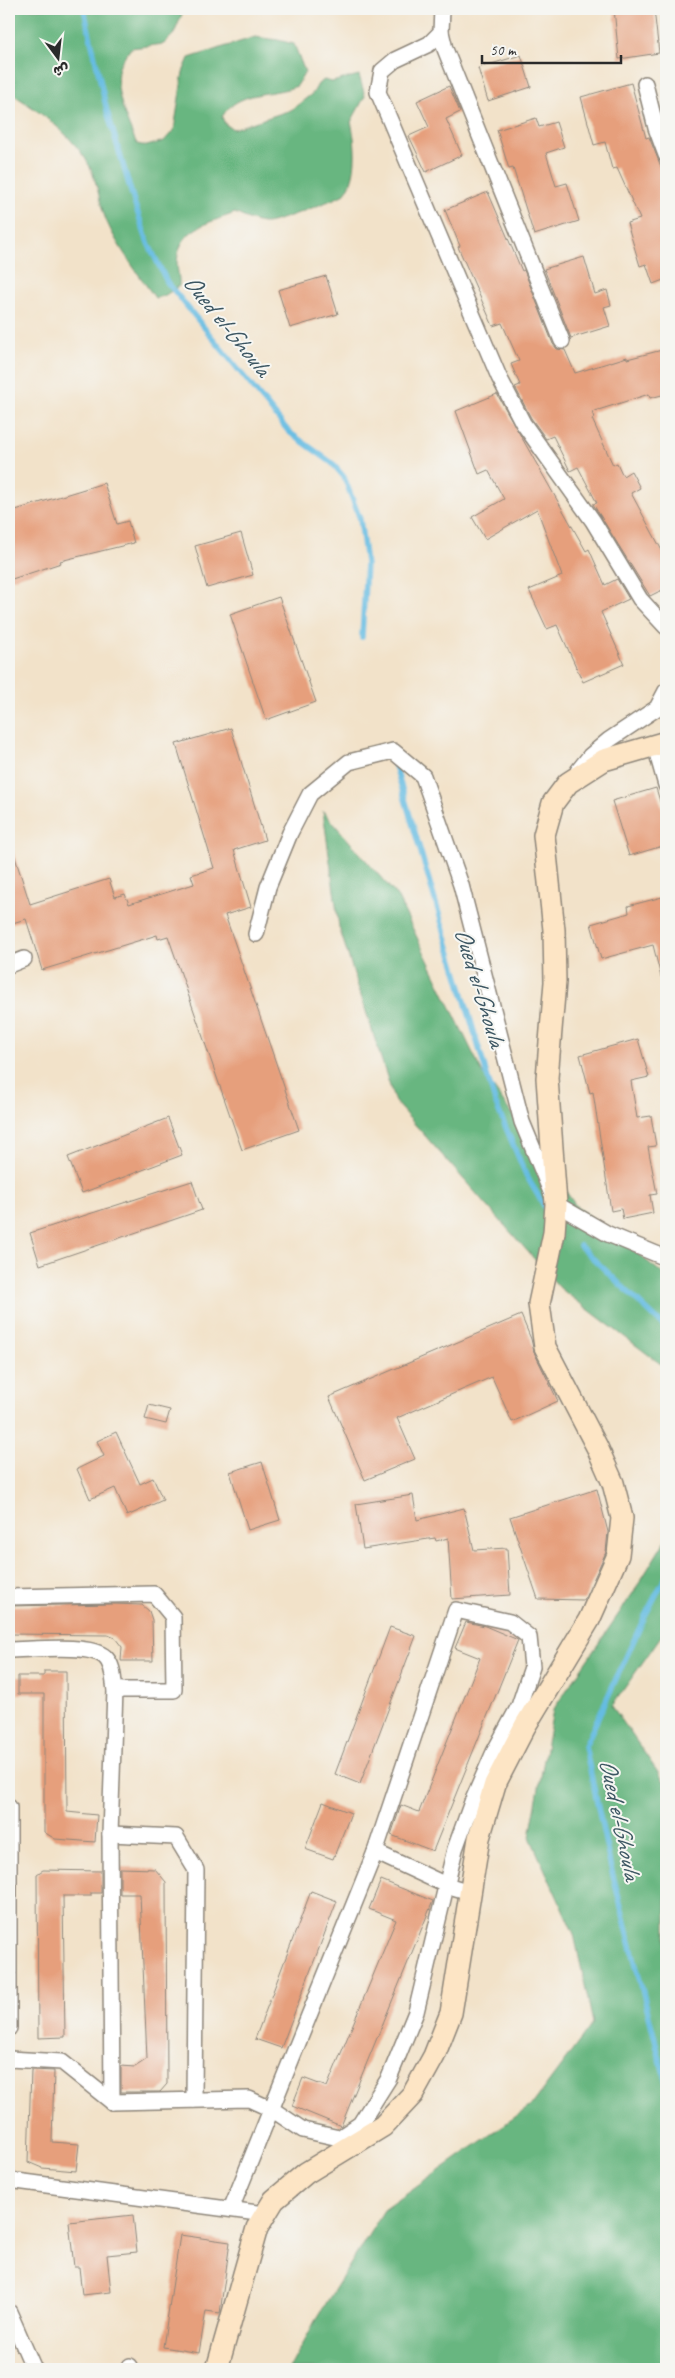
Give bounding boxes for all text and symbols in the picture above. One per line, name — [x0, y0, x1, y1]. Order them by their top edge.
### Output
north arrow — [32, 32, 82, 82]
scale bar — [482, 32, 621, 64]
text: 50 m — [490, 41, 517, 60]
text: ش — [52, 60, 71, 80]
water label: Oued el-Ghoula — [176, 267, 280, 385]
water label: Oued el-Ghoula — [447, 924, 514, 1053]
water label: Oued el-Ghoula — [592, 1756, 649, 1885]

